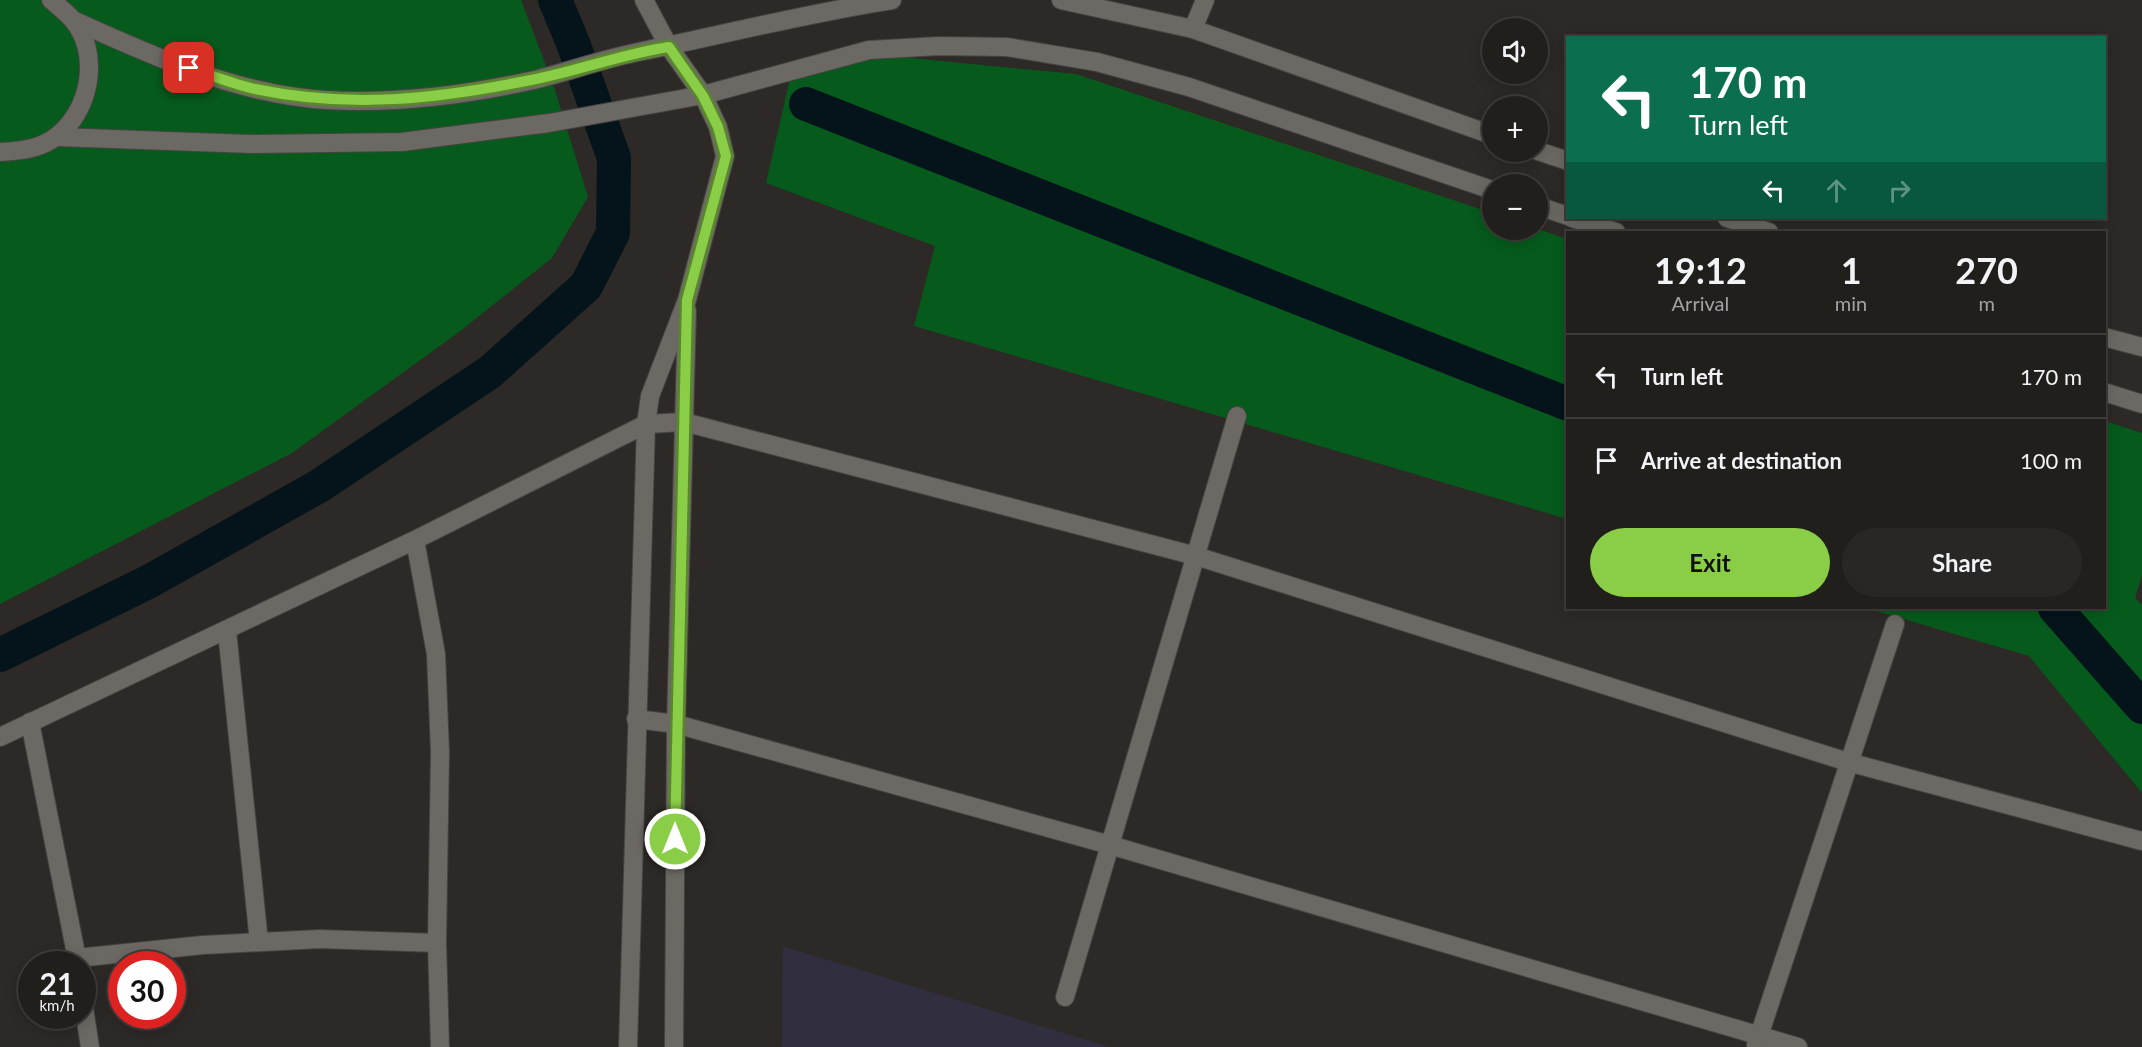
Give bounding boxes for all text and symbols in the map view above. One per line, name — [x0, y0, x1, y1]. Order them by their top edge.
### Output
map controls — [1482, 18, 1548, 240]
button: sound — [1482, 18, 1548, 84]
pin — [163, 42, 214, 93]
icon: arrive — [172, 51, 205, 84]
text: 170 m — [1689, 57, 1807, 107]
icon: left — [1590, 60, 1668, 138]
button: + — [1482, 96, 1548, 162]
text: Turn left — [1689, 108, 1788, 141]
button: − — [1482, 174, 1548, 240]
icon: left — [1757, 174, 1790, 207]
icon: ahead — [1820, 174, 1853, 207]
icon: right — [1883, 174, 1916, 207]
text: 19:12 — [1654, 248, 1747, 292]
text: 1 — [1841, 248, 1862, 292]
text: 270 — [1955, 248, 2018, 292]
text: Arrival — [1672, 291, 1729, 315]
text: min — [1835, 291, 1867, 315]
text: m — [1978, 291, 1995, 315]
icon: left — [1590, 360, 1623, 393]
text: Turn left — [1641, 363, 1723, 390]
text: 170 m — [2020, 363, 2082, 390]
icon: arrive — [1590, 444, 1623, 477]
text: Arrive at destination — [1641, 447, 1842, 474]
text: 100 m — [2020, 447, 2082, 474]
button: Exit — [1590, 528, 1830, 597]
button: Share — [1842, 528, 2082, 597]
position arrow — [643, 807, 707, 871]
speed limit sign: 30 — [108, 951, 186, 1029]
text: 21 — [40, 965, 74, 1001]
text: km/h — [39, 996, 75, 1014]

